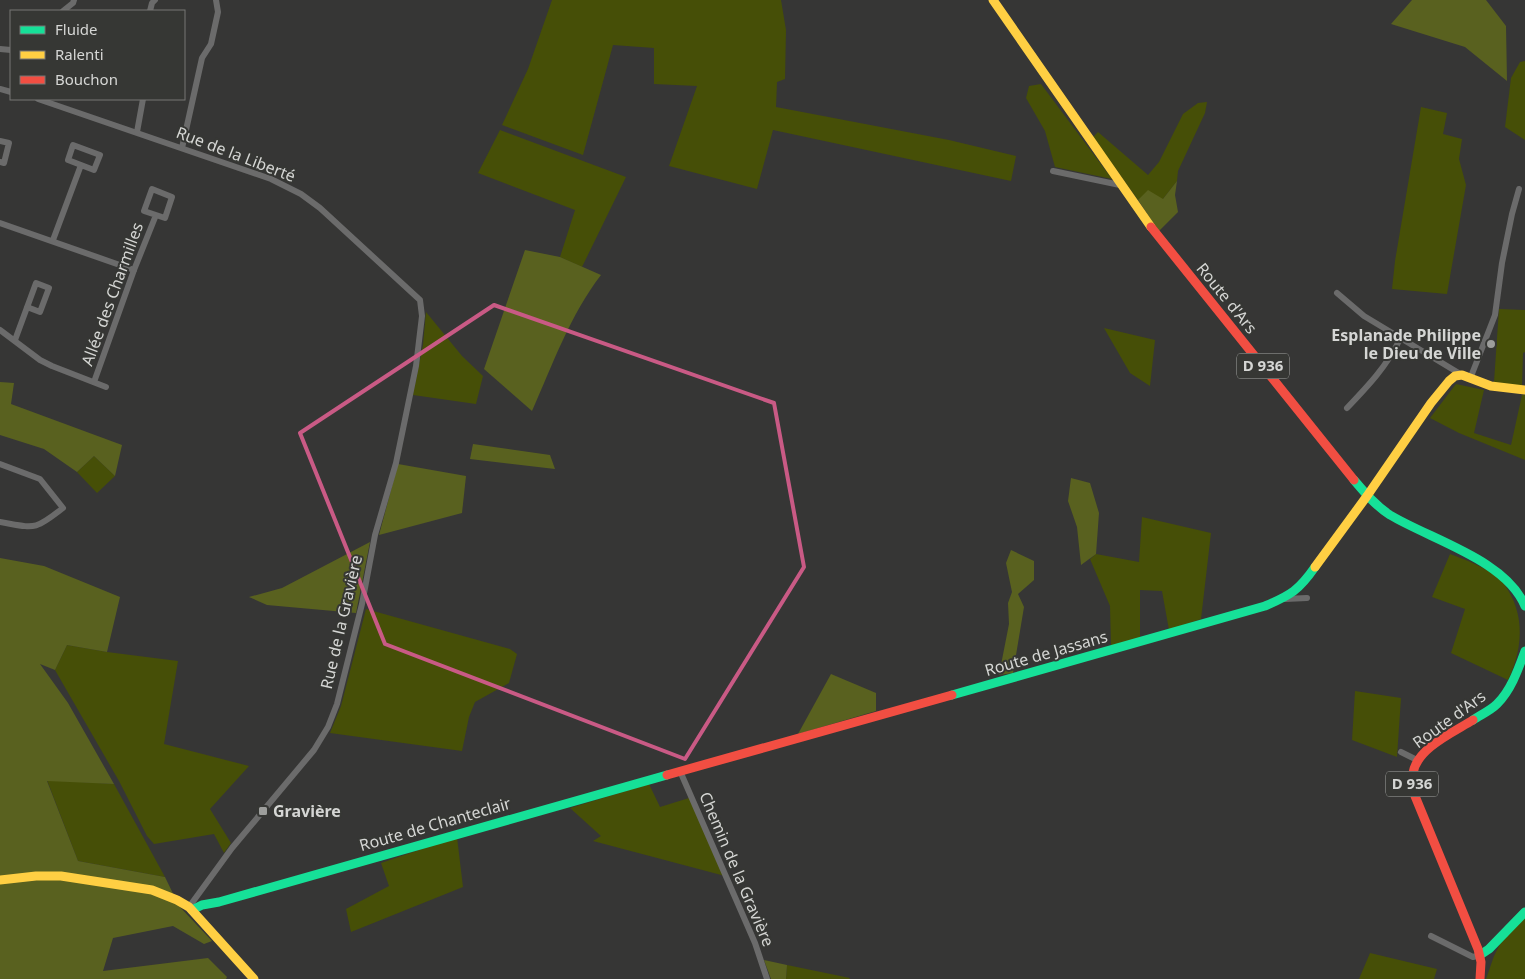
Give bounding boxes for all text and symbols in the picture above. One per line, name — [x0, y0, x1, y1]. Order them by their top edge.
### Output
legend — [10, 10, 185, 100]
text: Fluide — [55, 19, 97, 39]
text: Ralenti — [55, 44, 104, 64]
text: Bouchon — [55, 69, 118, 89]
street label: Rue de la Liberté — [173, 121, 299, 187]
street label: Allée des Charmilles — [76, 219, 148, 369]
street label: Route d'Ars — [1192, 258, 1262, 338]
place label: Esplanade Philippe le Dieu de Ville — [1331, 324, 1481, 364]
marker: Esplanade Philippe le Dieu de Ville — [1485, 338, 1497, 350]
road number: D 936 — [1237, 354, 1289, 378]
street label: Rue de la Gravière — [315, 553, 367, 691]
street label: Route de Jassans — [982, 625, 1110, 681]
street label: Route d'Ars — [1408, 685, 1490, 753]
road number: D 936 — [1386, 772, 1438, 796]
street label: Chemin de la Gravière — [694, 788, 780, 950]
street label: Route de Chanteclair — [357, 792, 514, 856]
place label: Gravière — [273, 800, 341, 822]
marker: Gravière — [257, 805, 269, 817]

